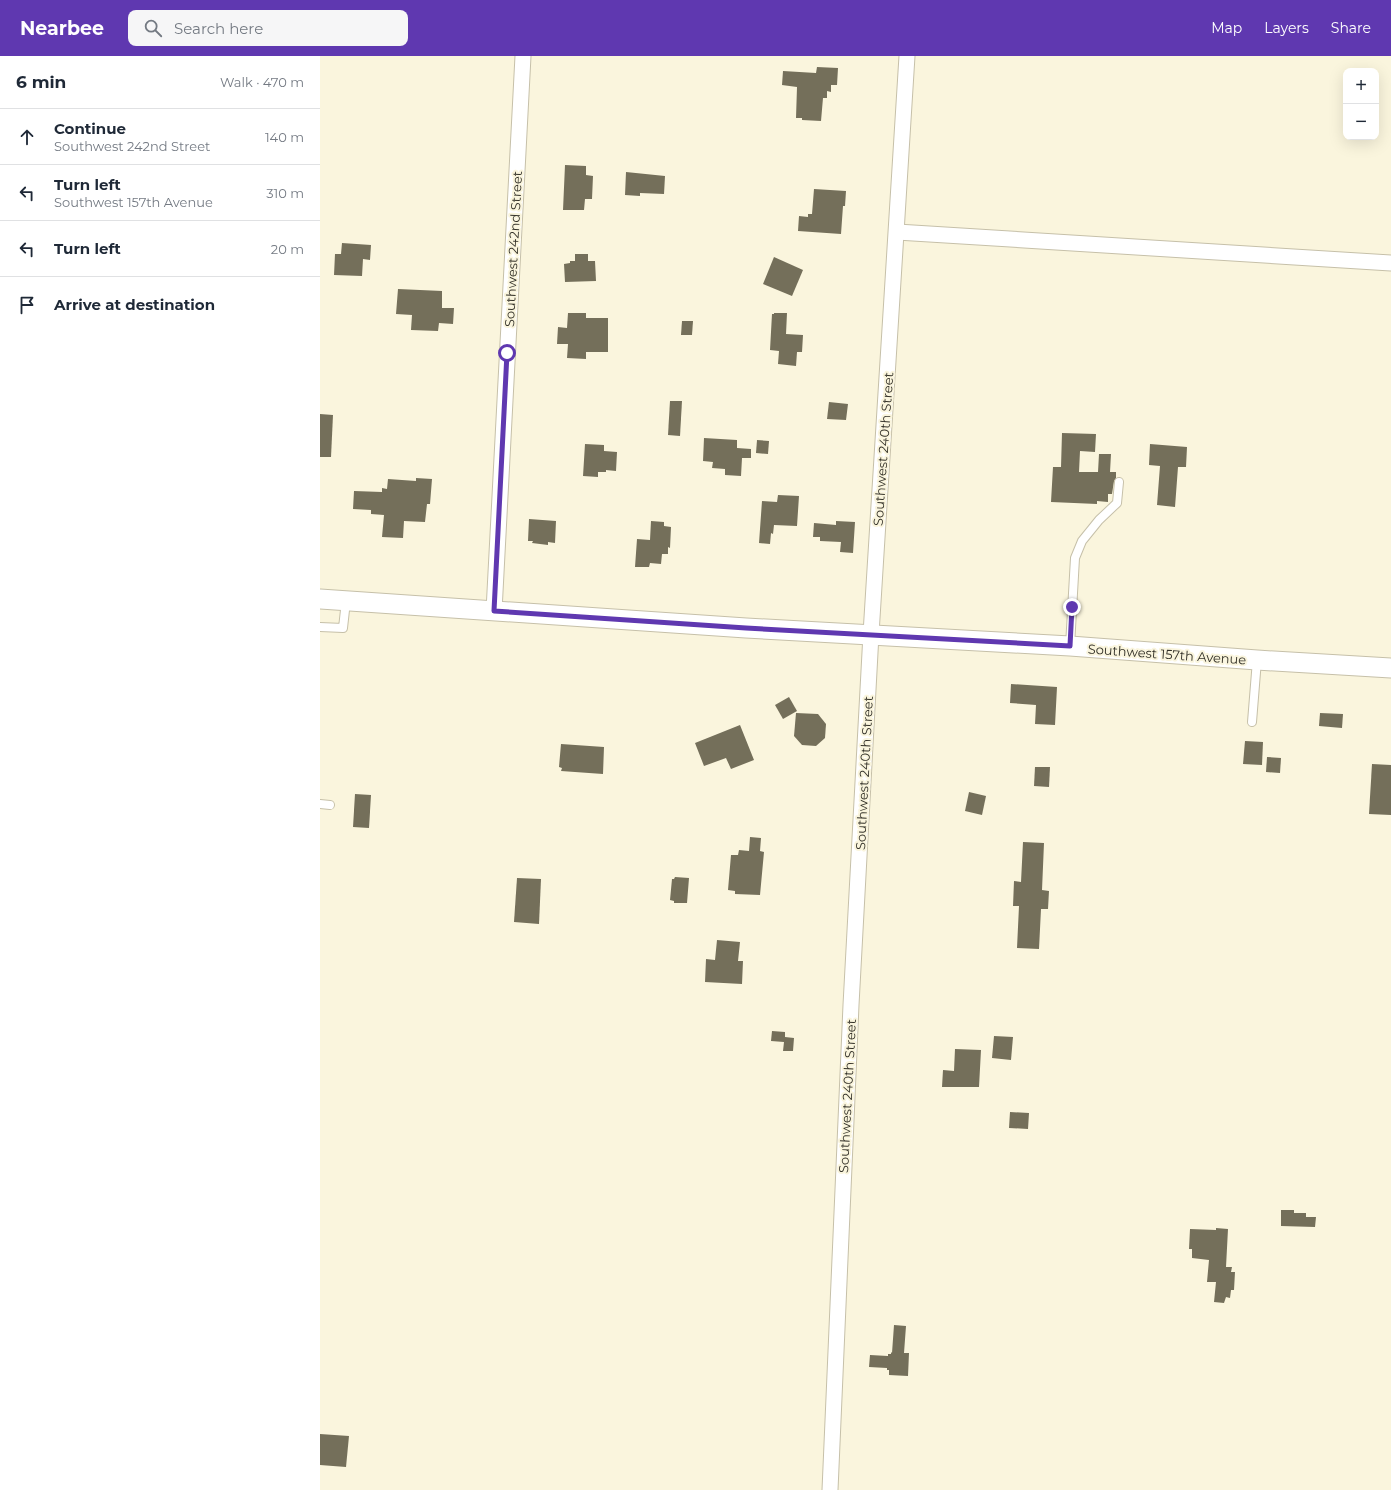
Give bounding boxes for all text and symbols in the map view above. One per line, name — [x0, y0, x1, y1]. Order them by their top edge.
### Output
search box — [128, 10, 408, 46]
text: Nearbee — [20, 17, 104, 40]
icon: search — [142, 17, 164, 39]
text: Search here — [174, 19, 263, 38]
text: Map — [1211, 19, 1242, 37]
text: Layers — [1264, 19, 1309, 37]
text: Share — [1331, 19, 1371, 37]
map controls — [1343, 68, 1379, 140]
button: + — [1343, 68, 1379, 104]
text: 6 min — [16, 72, 66, 92]
text: Walk · 470 m — [220, 74, 304, 90]
button: − — [1343, 104, 1379, 140]
text: Continue — [54, 119, 126, 138]
icon: ahead — [16, 126, 38, 148]
text: 140 m — [265, 129, 304, 145]
text: Southwest 242nd Street — [54, 138, 210, 154]
street label: Southwest 242nd Street — [501, 171, 525, 327]
text: Turn left — [54, 175, 121, 194]
icon: left — [16, 182, 38, 204]
text: 310 m — [266, 185, 304, 201]
text: Southwest 157th Avenue — [54, 194, 213, 210]
icon: left — [16, 238, 38, 260]
text: Turn left — [54, 239, 121, 258]
text: 20 m — [271, 241, 304, 257]
icon: arrive — [16, 294, 38, 316]
text: Arrive at destination — [54, 295, 215, 314]
route start — [498, 344, 516, 362]
street label: Southwest 240th Street — [870, 372, 896, 526]
route end — [1063, 598, 1081, 616]
street label: Southwest 157th Avenue — [1087, 640, 1247, 668]
street label: Southwest 240th Street — [852, 696, 876, 850]
street label: Southwest 240th Street — [835, 1019, 859, 1173]

